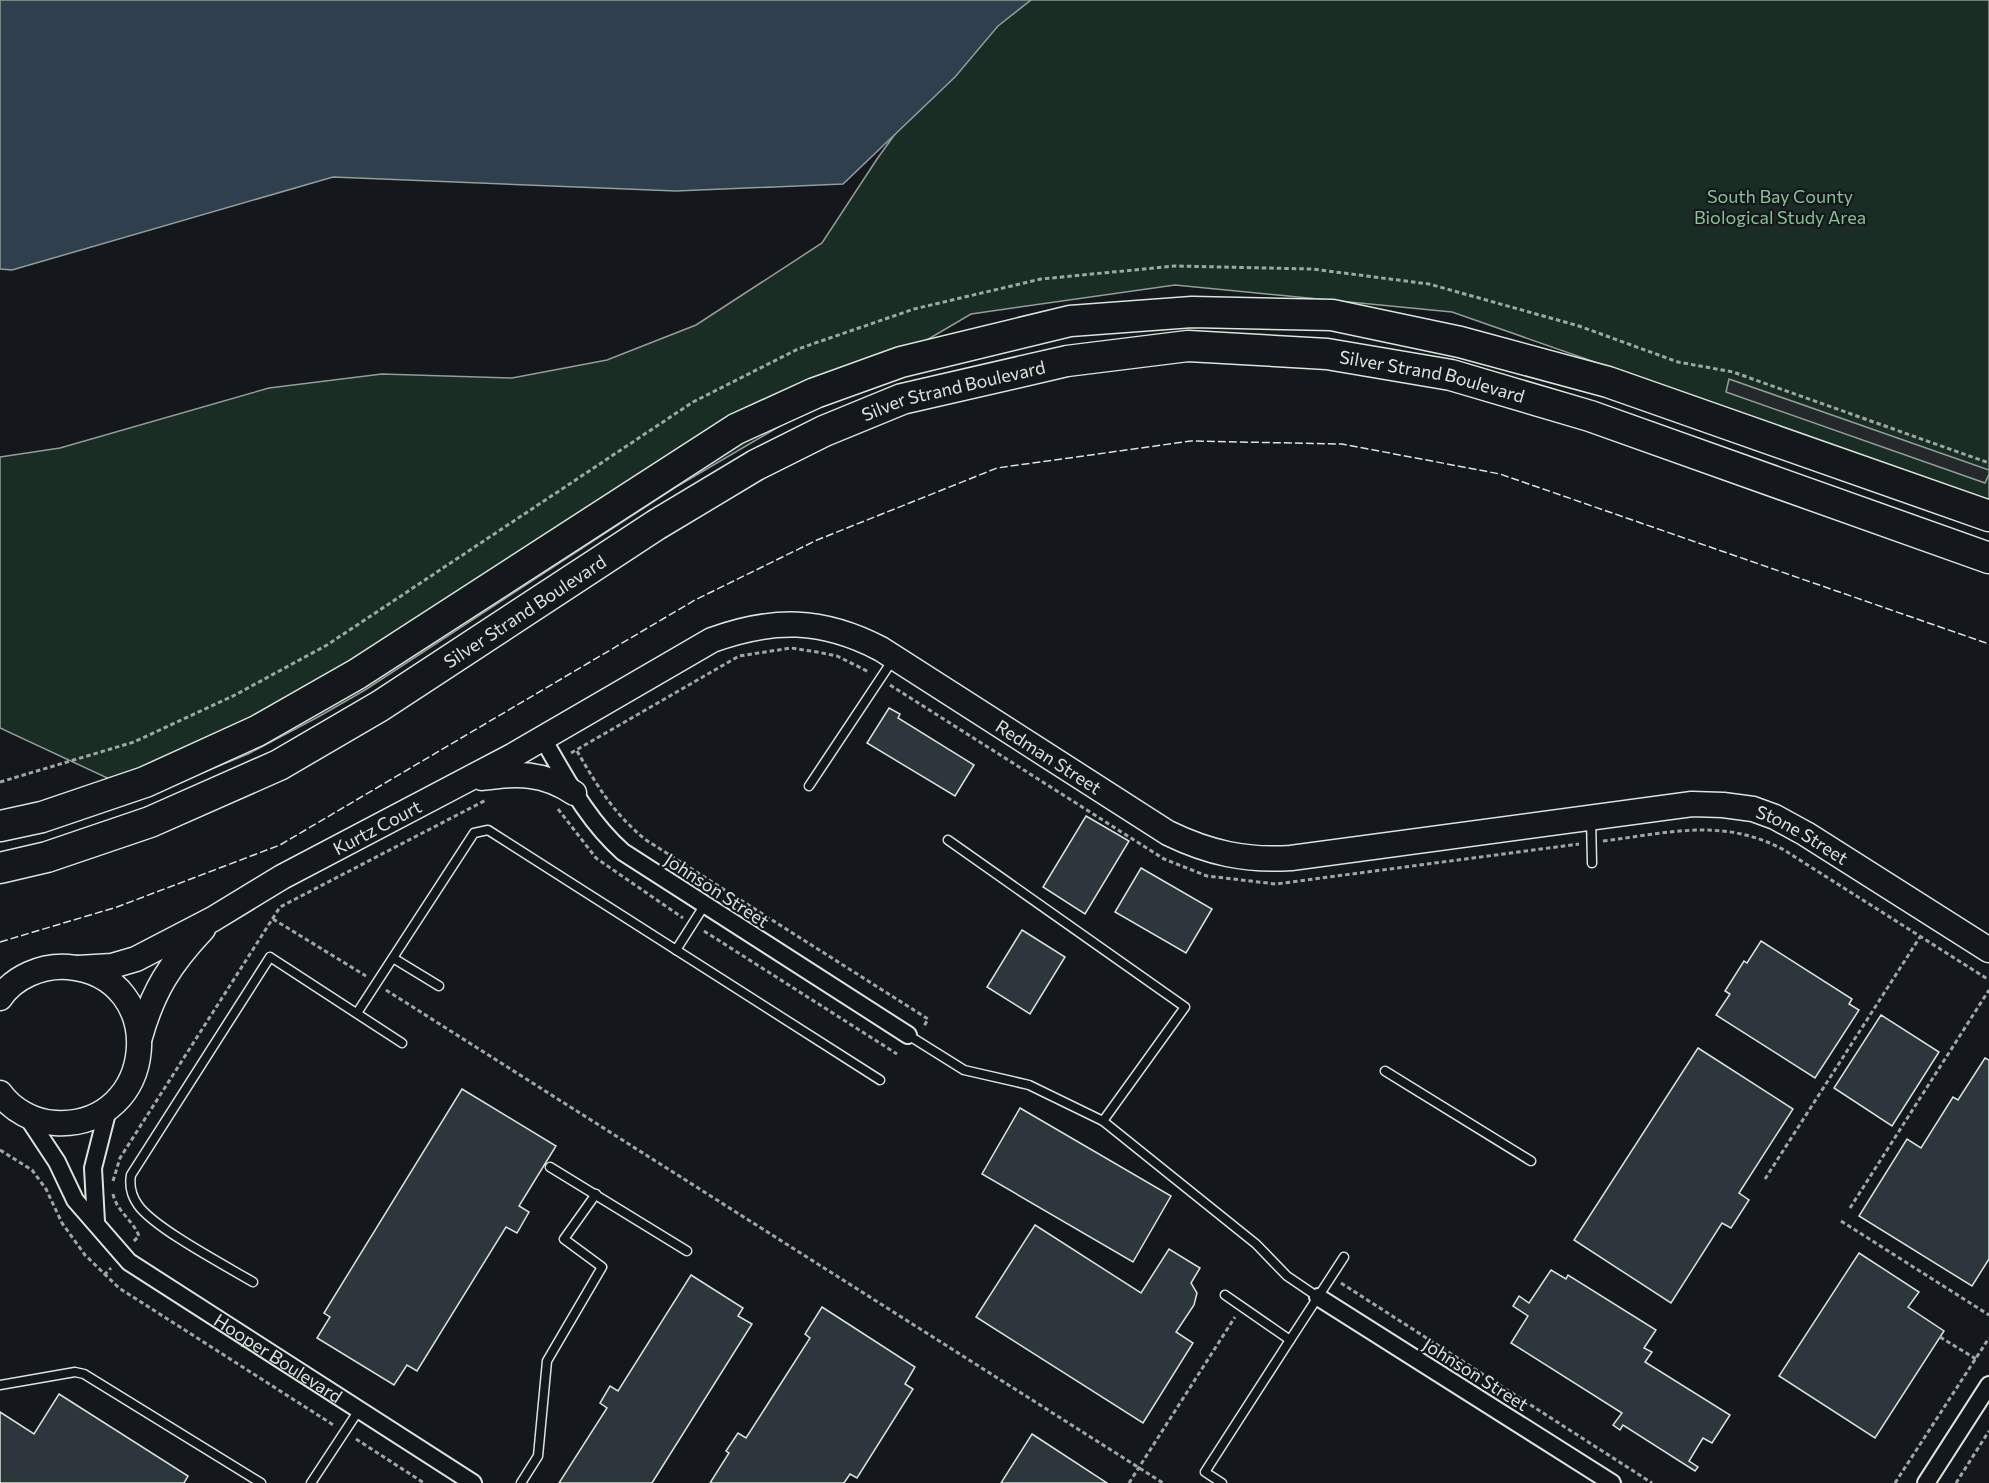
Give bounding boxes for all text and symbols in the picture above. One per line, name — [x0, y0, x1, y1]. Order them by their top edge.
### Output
park label: South Bay County Biological Study Area — [1694, 185, 1866, 228]
street label: Silver Strand Boulevard — [1338, 345, 1527, 407]
street label: Silver Strand Boulevard — [858, 355, 1047, 425]
street label: Silver Strand Boulevard — [439, 550, 610, 672]
street label: Redman Street — [992, 715, 1106, 799]
street label: Kurtz Court — [329, 795, 425, 859]
street label: Stone Street — [1753, 800, 1852, 869]
street label: Johnson Street — [661, 848, 773, 932]
street label: Hooper Boulevard — [210, 1309, 346, 1407]
street label: Johnson Street — [1419, 1333, 1533, 1415]

